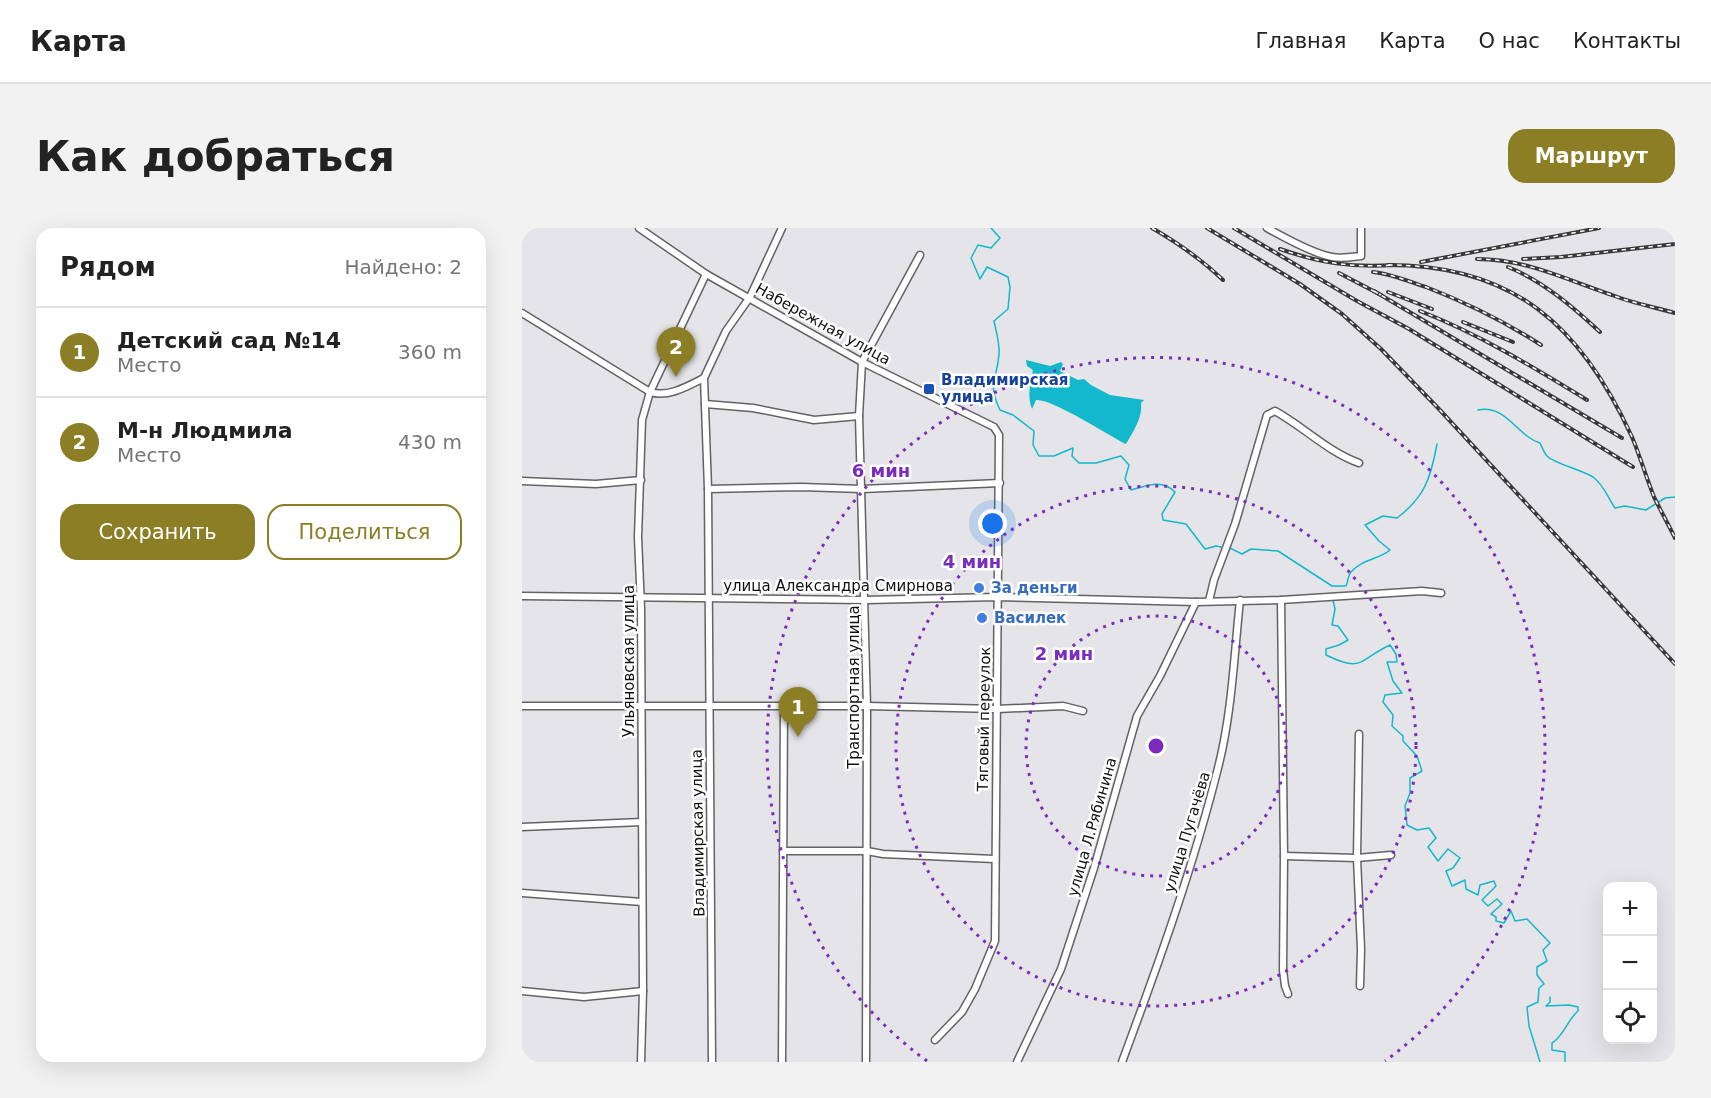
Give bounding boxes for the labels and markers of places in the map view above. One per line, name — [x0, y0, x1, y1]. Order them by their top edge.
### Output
pin: 2 — [656, 328, 696, 377]
place label: Владимирская улица — [941, 371, 1069, 406]
marker: Владимирская улица — [922, 382, 936, 396]
place label: За деньги — [991, 579, 1077, 597]
marker: За деньги — [972, 581, 986, 595]
place label: Василек — [994, 609, 1066, 627]
marker: Василек — [975, 611, 989, 625]
pin: 1 — [778, 688, 818, 737]
centre of rings — [1146, 736, 1166, 756]

